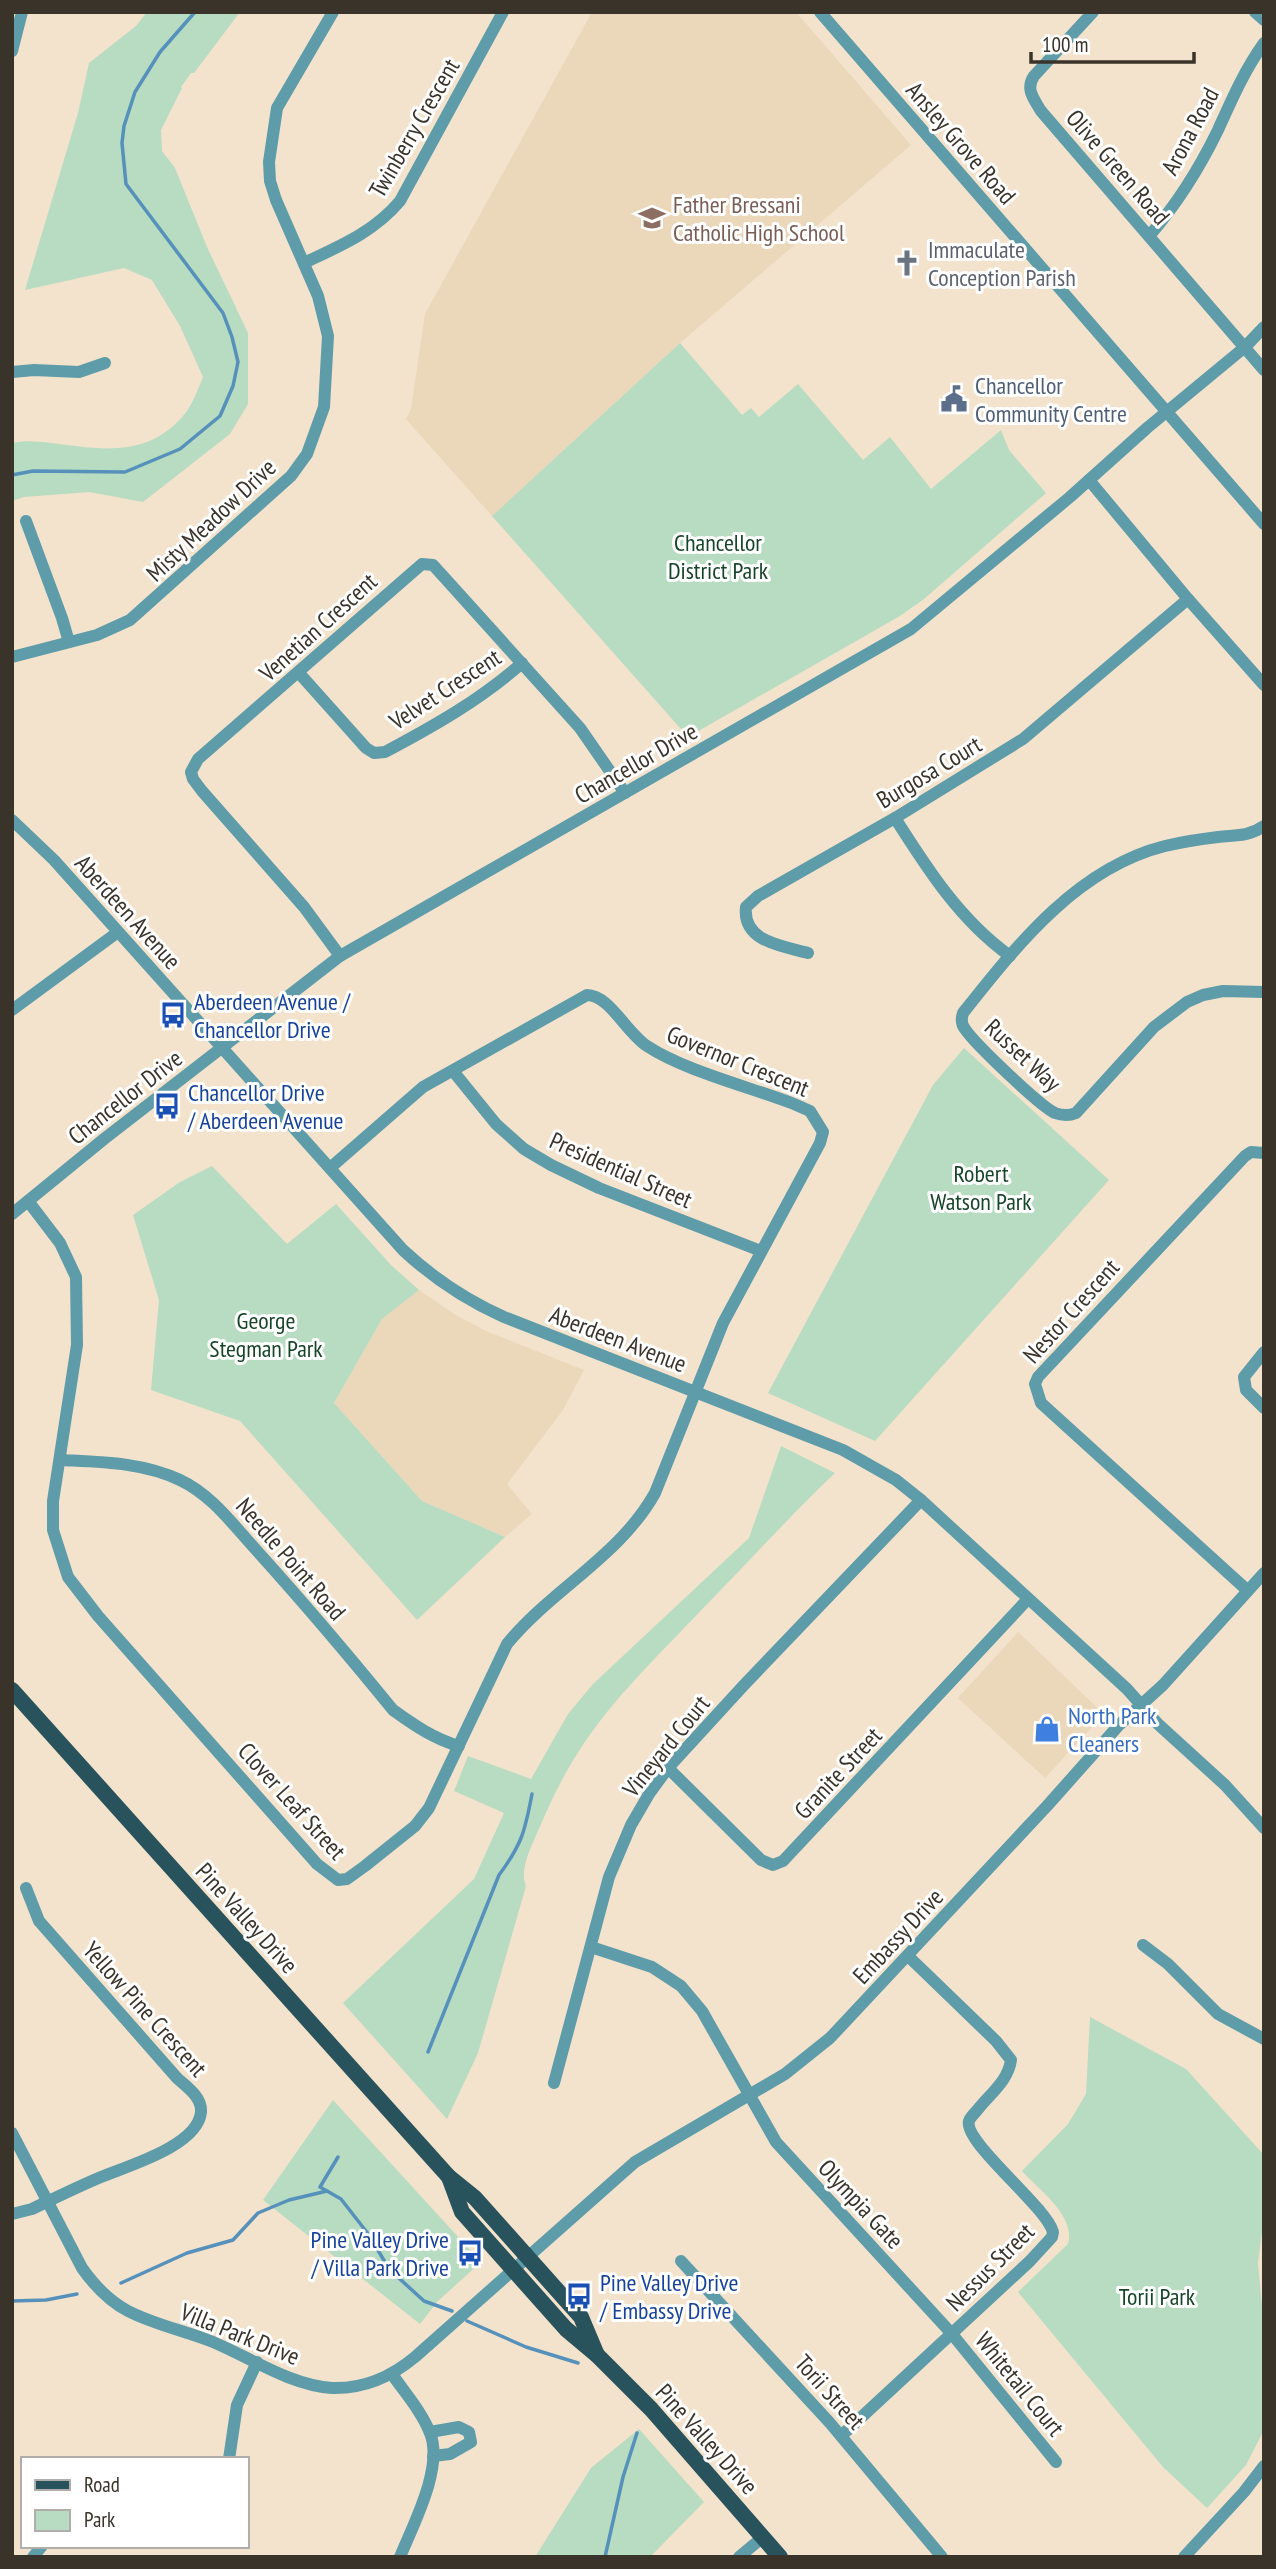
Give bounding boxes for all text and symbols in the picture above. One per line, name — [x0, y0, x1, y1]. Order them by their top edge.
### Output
scale bar — [1031, 21, 1194, 65]
text: 100 m — [1042, 31, 1088, 58]
street label: Twinberry Crescent — [362, 53, 467, 203]
street label: Ansley Grove Road — [899, 75, 1023, 211]
street label: Arona Road — [1154, 82, 1226, 180]
street label: Olive Green Road — [1059, 103, 1177, 231]
place label: Father Bressani Catholic High School — [673, 189, 845, 248]
school or university icon: Father Bressani Catholic High School — [637, 203, 667, 233]
place label: Immaculate Conception Parish — [928, 234, 1076, 293]
church icon: Immaculate Conception Parish — [892, 248, 922, 278]
place label: Chancellor Community Centre — [975, 370, 1127, 429]
public building icon: Chancellor Community Centre — [939, 384, 969, 414]
street label: Misty Meadow Drive — [140, 452, 282, 588]
park label: Chancellor District Park — [668, 527, 769, 586]
street label: Venetian Crescent — [252, 566, 384, 689]
street label: Velvet Crescent — [383, 641, 507, 737]
street label: Chancellor Drive — [569, 715, 703, 811]
street label: Burgosa Court — [871, 728, 987, 815]
street label: Aberdeen Avenue — [68, 848, 188, 976]
place label: Aberdeen Avenue / Chancellor Drive — [194, 986, 351, 1045]
bus stop icon: Aberdeen Avenue / Chancellor Drive — [158, 1000, 188, 1030]
street label: Russet Way — [978, 1012, 1068, 1098]
street label: Governor Crescent — [662, 1018, 814, 1104]
street label: Chancellor Drive — [62, 1043, 188, 1151]
place label: Chancellor Drive / Aberdeen Avenue — [187, 1077, 343, 1136]
bus stop icon: Chancellor Drive / Aberdeen Avenue — [152, 1091, 182, 1121]
street label: Presidential Street — [545, 1125, 697, 1215]
park label: Robert Watson Park — [930, 1158, 1032, 1217]
street label: Nestor Crescent — [1016, 1252, 1126, 1370]
street label: Aberdeen Avenue — [545, 1299, 691, 1379]
park label: George Stegman Park — [209, 1305, 323, 1364]
street label: Needle Point Road — [229, 1491, 353, 1627]
street label: Vineyard Court — [615, 1689, 717, 1804]
place label: North Park Cleaners — [1068, 1700, 1157, 1759]
shop icon: North Park Cleaners — [1032, 1714, 1062, 1744]
street label: Granite Street — [788, 1720, 889, 1826]
street label: Clover Leaf Street — [231, 1736, 353, 1866]
street label: Pine Valley Drive — [189, 1856, 305, 1980]
street label: Embassy Drive — [846, 1882, 950, 1990]
street label: Yellow Pine Crescent — [76, 1935, 214, 2083]
street label: Olympia Gate — [812, 2153, 910, 2255]
street label: Nessus Street — [939, 2216, 1041, 2318]
place label: Pine Valley Drive / Villa Park Drive — [310, 2224, 449, 2283]
bus stop icon: Pine Valley Drive / Villa Park Drive — [455, 2238, 485, 2268]
place label: Pine Valley Drive / Embassy Drive — [599, 2267, 738, 2326]
bus stop icon: Pine Valley Drive / Embassy Drive — [564, 2281, 594, 2311]
park label: Torii Park — [1119, 2281, 1196, 2312]
street label: Villa Park Drive — [175, 2296, 304, 2372]
street label: Whitetail Court — [969, 2326, 1072, 2443]
street label: Torii Street — [788, 2348, 872, 2436]
street label: Pine Valley Drive — [649, 2377, 765, 2501]
legend — [21, 2457, 248, 2548]
text: Road — [84, 2471, 120, 2498]
text: Park — [84, 2506, 115, 2533]

